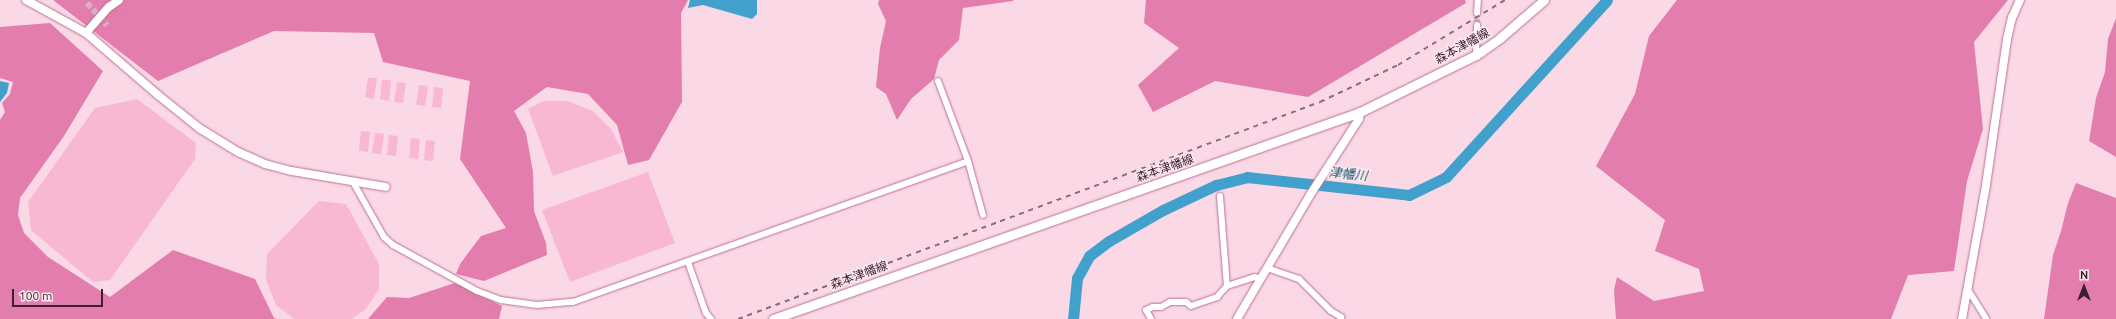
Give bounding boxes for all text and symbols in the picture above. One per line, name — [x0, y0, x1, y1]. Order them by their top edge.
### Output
street label: 森本津幡線 — [1432, 25, 1492, 67]
street label: 森本津幡線 — [1134, 151, 1196, 185]
water label: 津幡川 — [1328, 164, 1368, 184]
street label: 森本津幡線 — [828, 258, 890, 292]
north arrow — [2064, 267, 2104, 307]
text: N — [2080, 269, 2088, 281]
scale bar — [14, 281, 105, 307]
text: 100 m — [19, 289, 52, 302]

